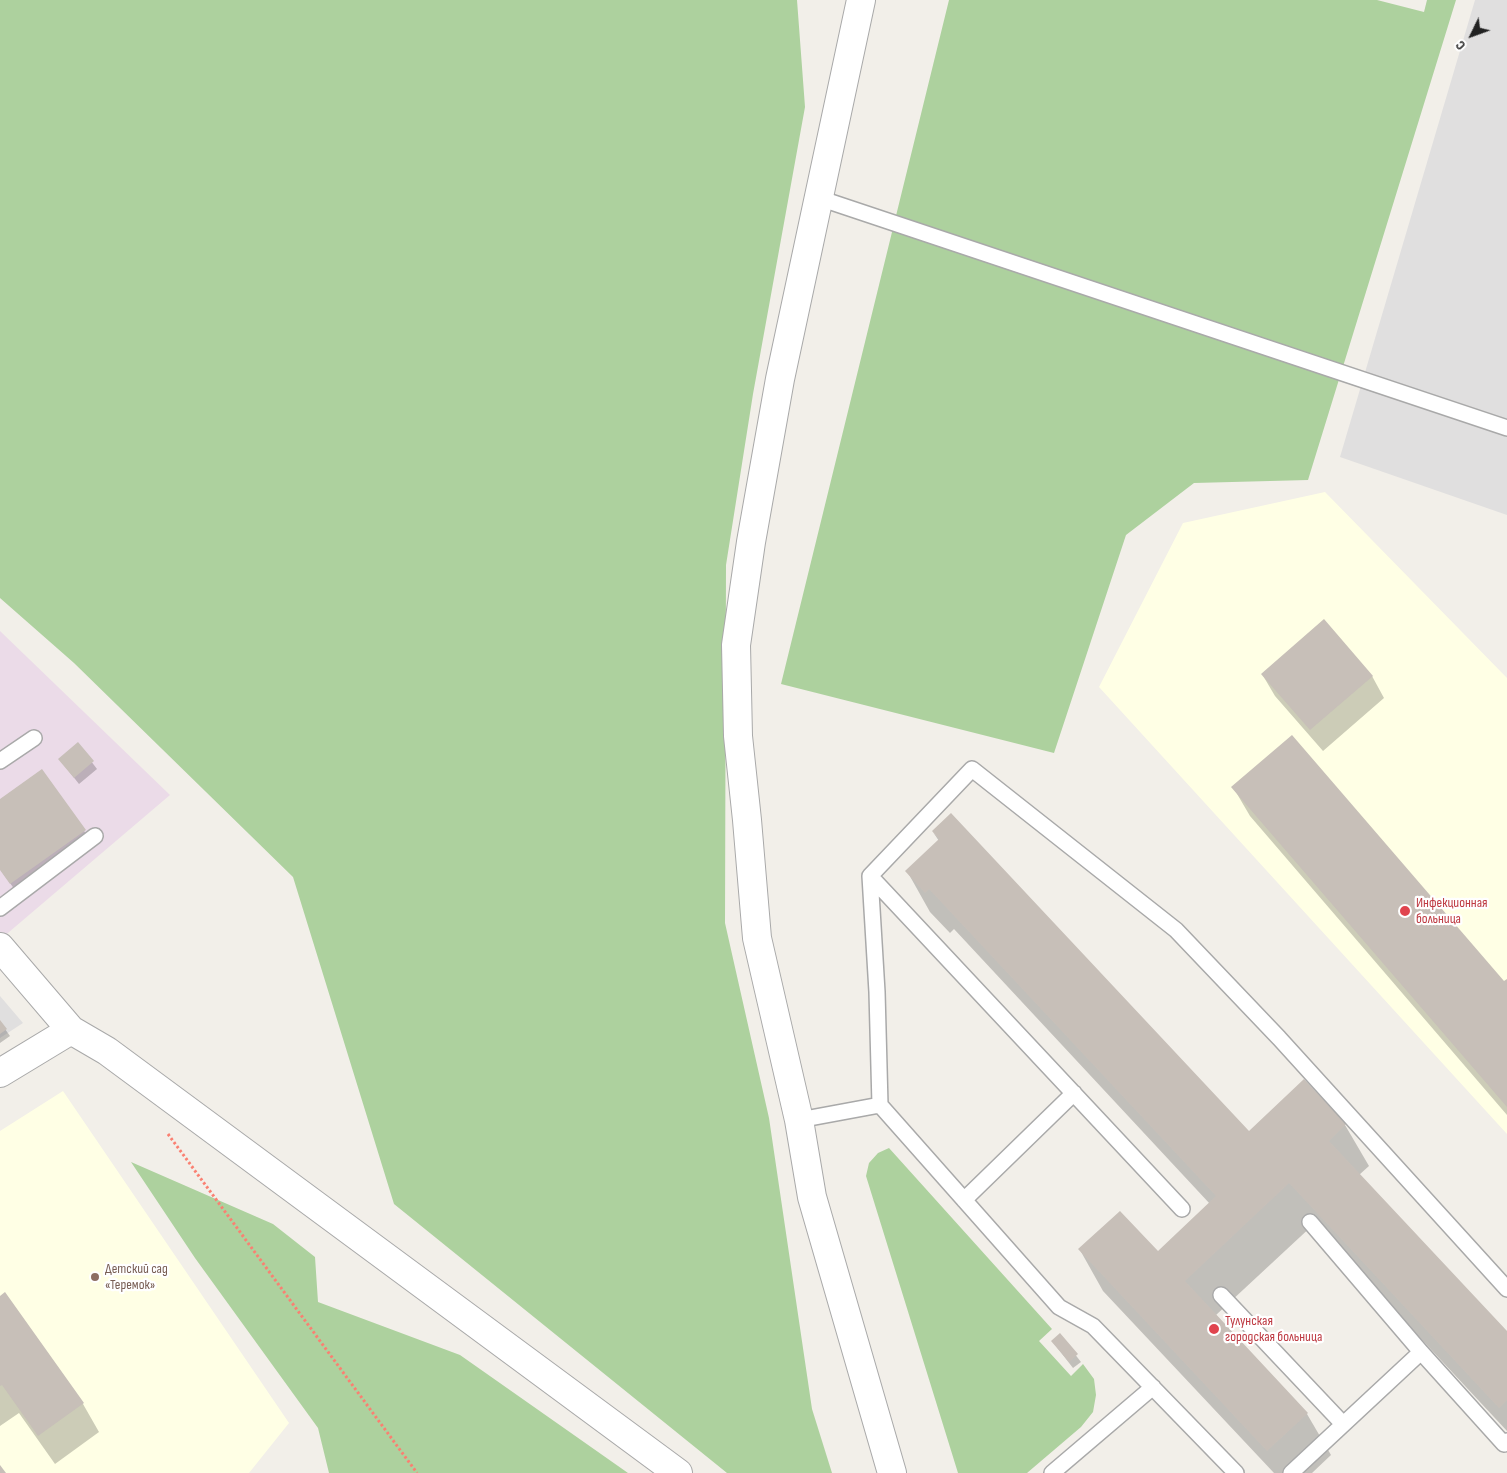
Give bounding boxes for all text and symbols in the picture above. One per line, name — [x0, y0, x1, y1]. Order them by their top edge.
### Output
north arrow — [1447, 10, 1497, 60]
text: С — [1452, 37, 1469, 54]
place label: Инфекционная больница — [1416, 895, 1488, 928]
marker: Инфекционная больница — [1398, 904, 1412, 918]
place label: Детский сад «Теремок» — [105, 1261, 168, 1294]
marker: Детский сад «Теремок» — [89, 1271, 101, 1283]
place label: Тулунская городская больница — [1225, 1313, 1322, 1345]
marker: Тулунская городская больница — [1207, 1322, 1221, 1336]

